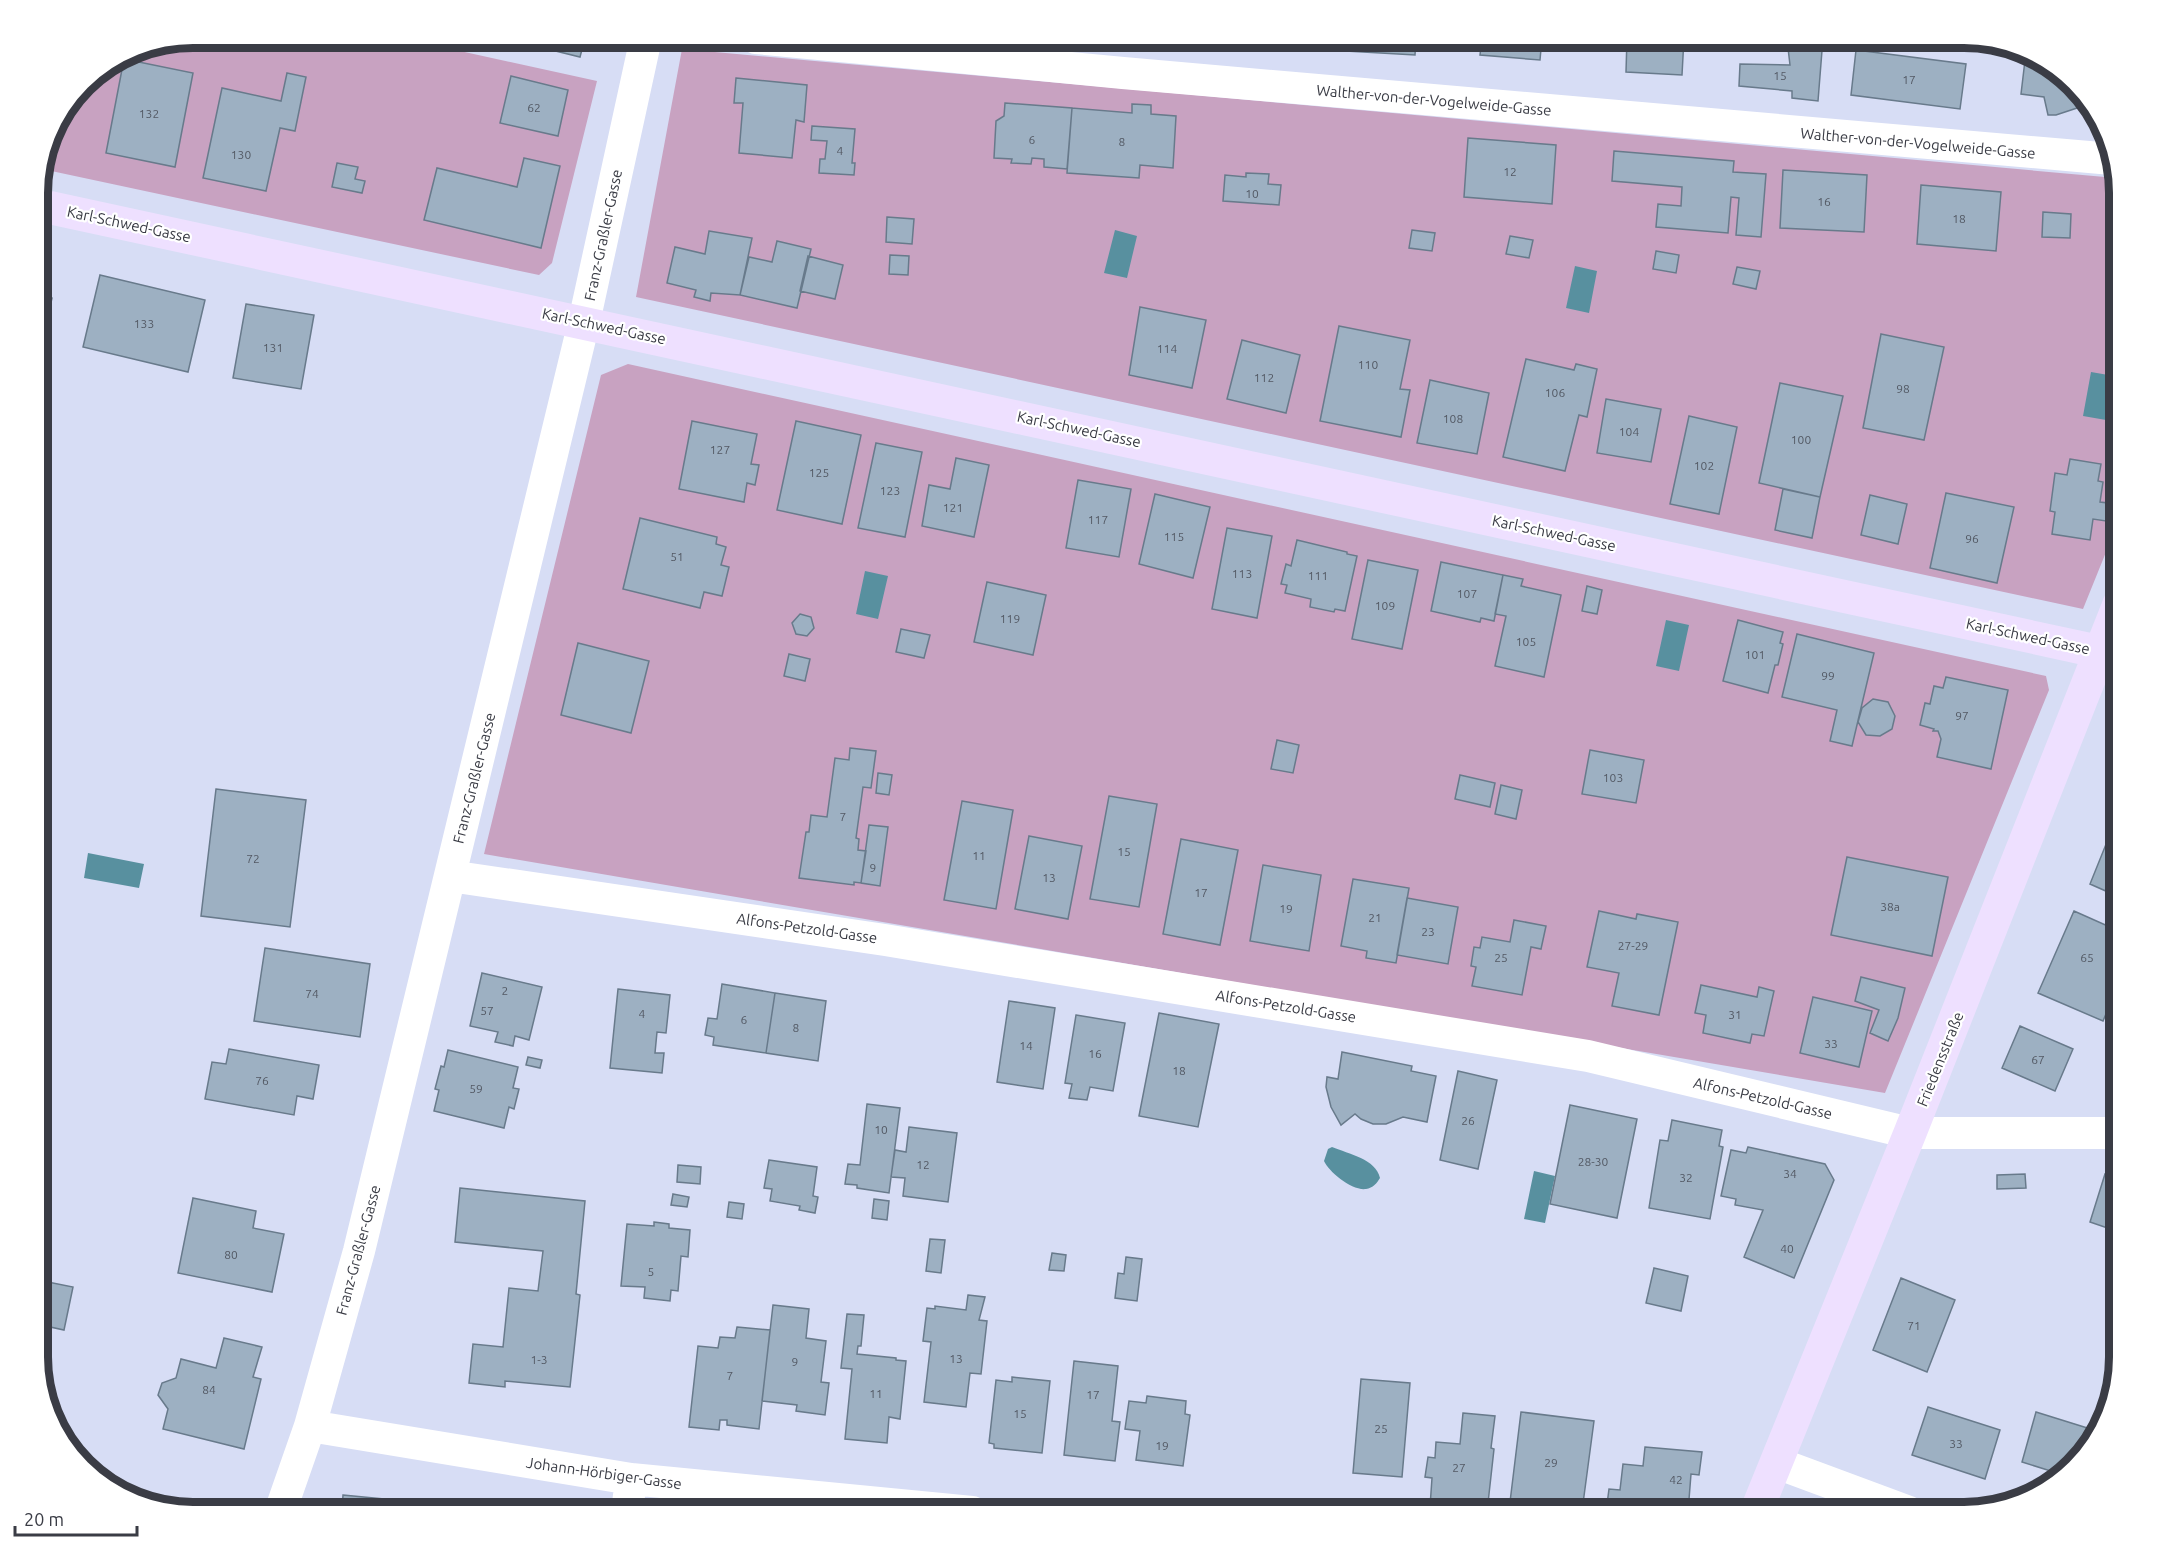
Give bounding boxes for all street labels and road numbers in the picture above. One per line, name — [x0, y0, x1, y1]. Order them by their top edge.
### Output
street label: Walther-von-der-Vogelweide-Gasse — [1316, 81, 1552, 119]
street label: Walther-von-der-Vogelweide-Gasse — [1800, 124, 2036, 162]
street label: Franz-Graßler-Gasse — [581, 168, 625, 302]
street label: Karl-Schwed-Gasse — [66, 203, 192, 245]
street label: Karl-Schwed-Gasse — [541, 305, 667, 347]
street label: Karl-Schwed-Gasse — [1016, 408, 1142, 450]
street label: Karl-Schwed-Gasse — [1491, 512, 1617, 554]
street label: Karl-Schwed-Gasse — [1965, 615, 2091, 657]
street label: Franz-Graßler-Gasse — [450, 711, 498, 845]
street label: Alfons-Petzold-Gasse — [736, 910, 878, 946]
street label: Alfons-Petzold-Gasse — [1215, 987, 1357, 1025]
street label: Friedensstraße — [1913, 1009, 1967, 1109]
street label: Alfons-Petzold-Gasse — [1692, 1074, 1834, 1122]
street label: Franz-Graßler-Gasse — [332, 1183, 384, 1317]
street label: Johann-Hörbiger-Gasse — [525, 1454, 683, 1492]

